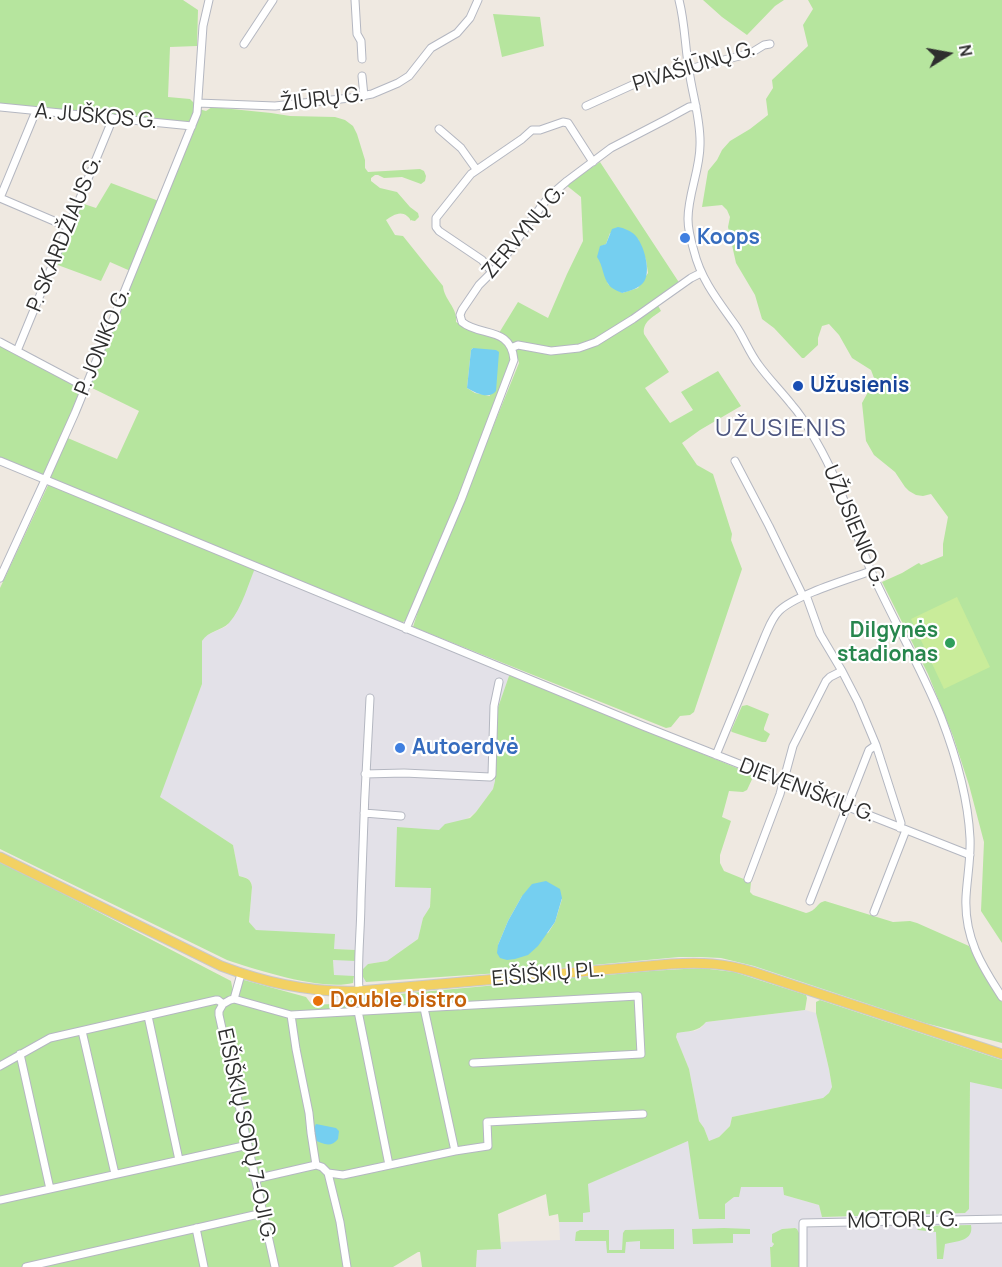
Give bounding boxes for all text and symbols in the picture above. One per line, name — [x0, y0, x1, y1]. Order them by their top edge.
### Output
north arrow — [918, 24, 978, 84]
street label: PIVAŠIŪNŲ G. — [630, 36, 758, 98]
text: N — [954, 43, 978, 58]
street label: ŽIŪRŲ G. — [279, 82, 365, 118]
street label: A. JUŠKOS G. — [34, 99, 158, 135]
street label: P. SKARDŽIAUS G. — [22, 152, 108, 316]
street label: ZERVYNŲ G. — [477, 180, 571, 284]
place label: Koops — [697, 225, 760, 251]
marker: Koops — [678, 231, 692, 245]
street label: P. JONIKO G. — [70, 285, 136, 399]
place label: Užusienis — [810, 373, 909, 399]
marker: Užusienis — [791, 379, 805, 393]
district label: UŽUSIENIS — [715, 415, 847, 443]
street label: UŽUSIENIO G. — [817, 462, 891, 590]
place label: Dilgynės stadionas — [837, 618, 938, 668]
marker: Dilgynės stadionas — [943, 636, 957, 650]
place label: Autoerdvė — [412, 735, 519, 761]
marker: Autoerdvė — [393, 741, 407, 755]
street label: DIEVENIŠKIŲ G. — [736, 754, 878, 828]
street label: EIŠIŠKIŲ PL. — [491, 958, 605, 992]
place label: Double bistro — [330, 988, 467, 1014]
marker: Double bistro — [311, 994, 325, 1008]
street label: EIŠIŠKIŲ SODŲ 7-OJI G. — [211, 1026, 281, 1244]
street label: MOTORŲ G. — [847, 1207, 959, 1235]

